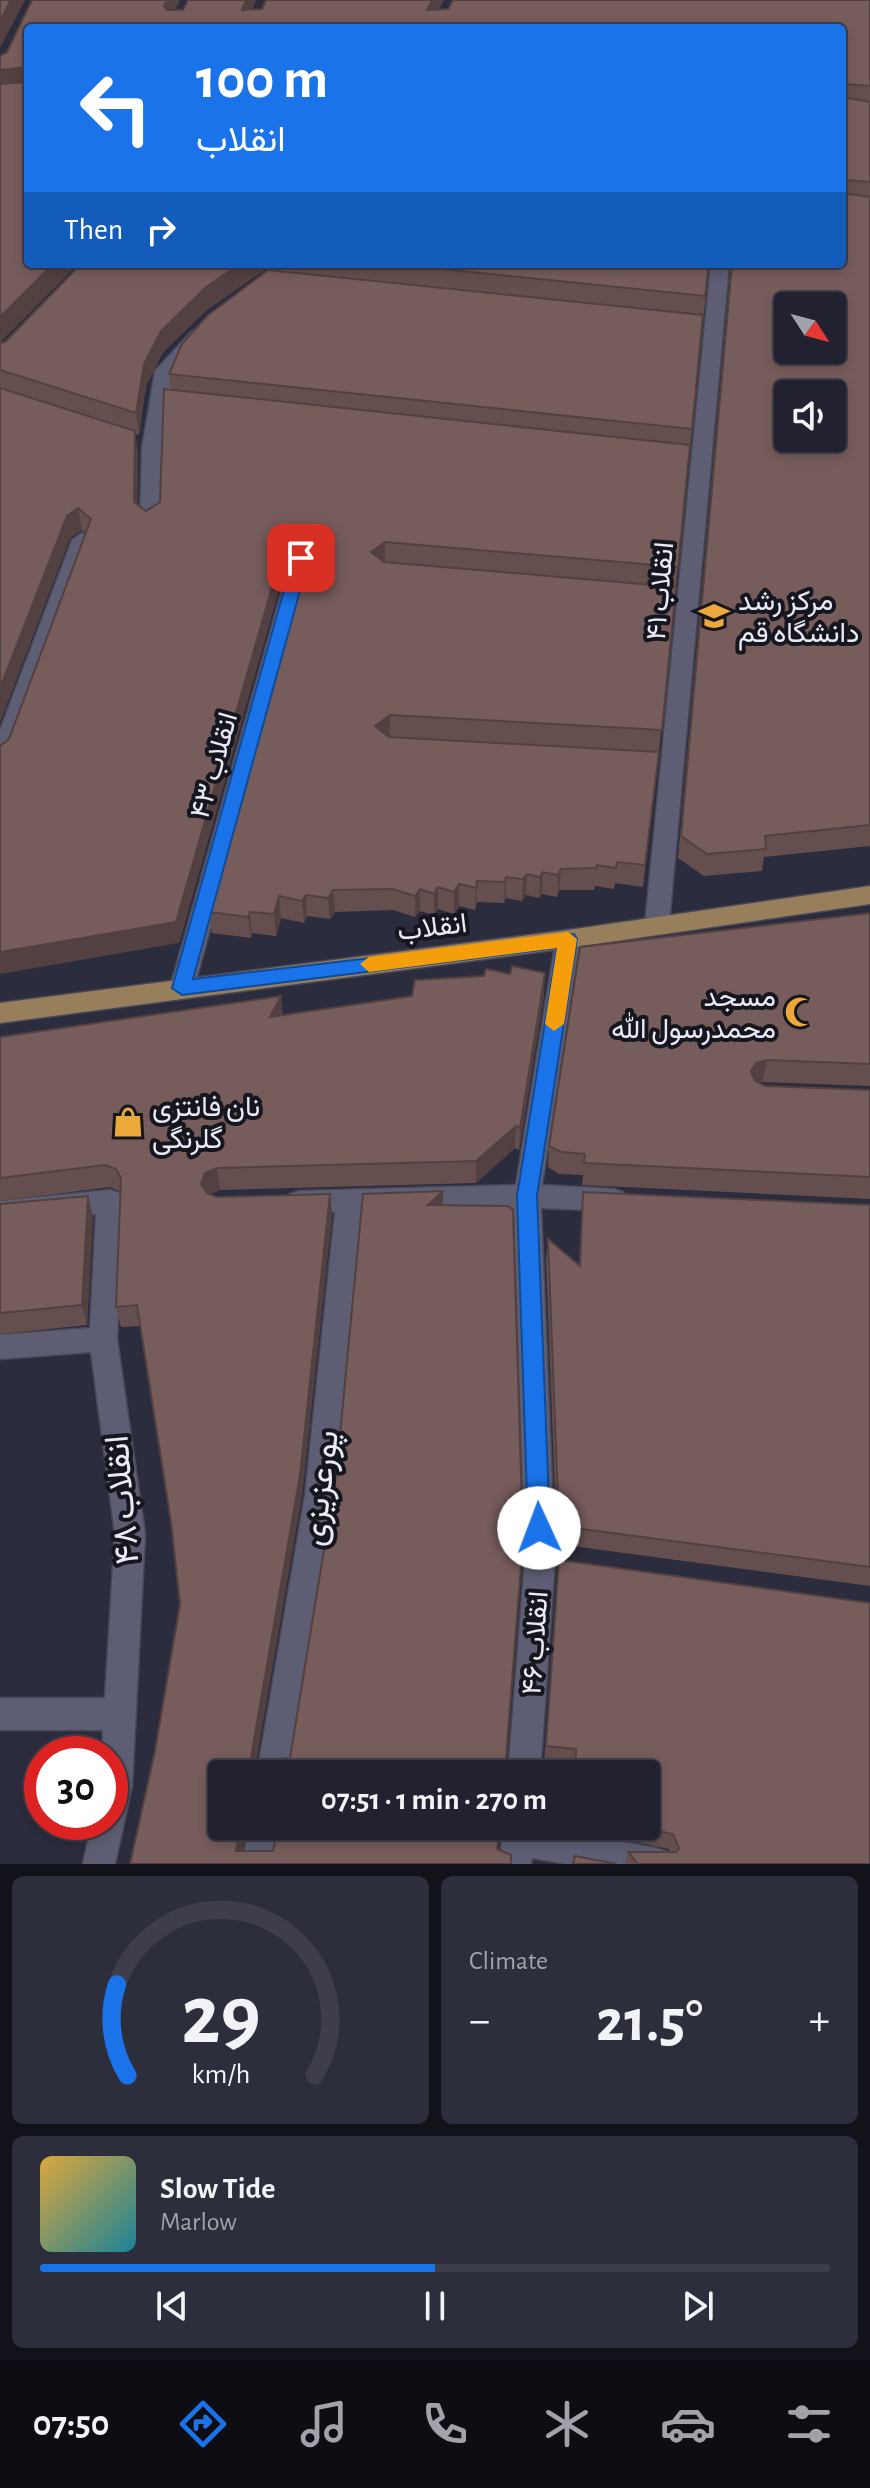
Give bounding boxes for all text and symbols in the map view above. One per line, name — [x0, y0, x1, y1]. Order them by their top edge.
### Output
text: 100 m — [196, 52, 328, 108]
icon: left — [64, 56, 168, 160]
text: انقلاب — [196, 122, 286, 158]
icon: right — [139, 208, 183, 252]
text: Then — [64, 215, 123, 245]
north arrow — [774, 292, 846, 364]
map controls — [774, 292, 846, 452]
button: sound — [774, 380, 846, 452]
pin — [267, 524, 335, 592]
icon: arrive — [279, 536, 323, 580]
street label: انقلاب ۴۱ — [643, 541, 680, 642]
place label: مرکز رشد دانشگاه قم — [738, 588, 859, 651]
school or university icon: مرکز رشد دانشگاه قم — [697, 599, 731, 633]
street label: انقلاب ۴۳ — [186, 709, 244, 822]
street label: انقلاب — [396, 910, 469, 947]
place label: مسجد محمدرسول الله — [611, 984, 776, 1046]
mosque icon: مسجد محمدرسول الله — [783, 995, 817, 1029]
place label: نان فانتزی گلرنگی — [152, 1094, 260, 1156]
shop icon: نان فانتزی گلرنگی — [111, 1105, 145, 1139]
street label: پورعزیزی — [297, 1428, 349, 1549]
street label: انقلاب ۴۸ — [100, 1434, 147, 1566]
position arrow — [497, 1486, 581, 1570]
street label: انقلاب ۴۶ — [518, 1590, 555, 1696]
speed limit sign: 30 — [24, 1736, 128, 1840]
text: 07:51 · 1 min · 270 m — [321, 1785, 547, 1815]
text: Climate — [469, 1948, 548, 1974]
text: 29 — [181, 1975, 260, 2059]
text: 21.5° — [596, 1992, 703, 2052]
text: − — [469, 1999, 490, 2043]
text: + — [809, 1999, 830, 2043]
text: km/h — [191, 2060, 250, 2089]
text: Slow Tide — [160, 2174, 275, 2204]
text: Marlow — [160, 2209, 237, 2235]
icon: previous — [150, 2284, 194, 2328]
icon: pause — [413, 2284, 457, 2328]
icon: next — [676, 2284, 720, 2328]
icon: directions — [175, 2396, 231, 2452]
icon: music — [296, 2396, 352, 2452]
icon: phone — [417, 2396, 473, 2452]
icon: climate — [539, 2396, 595, 2452]
icon: car — [660, 2396, 716, 2452]
icon: filters — [781, 2396, 837, 2452]
text: 07:50 — [33, 2406, 110, 2442]

